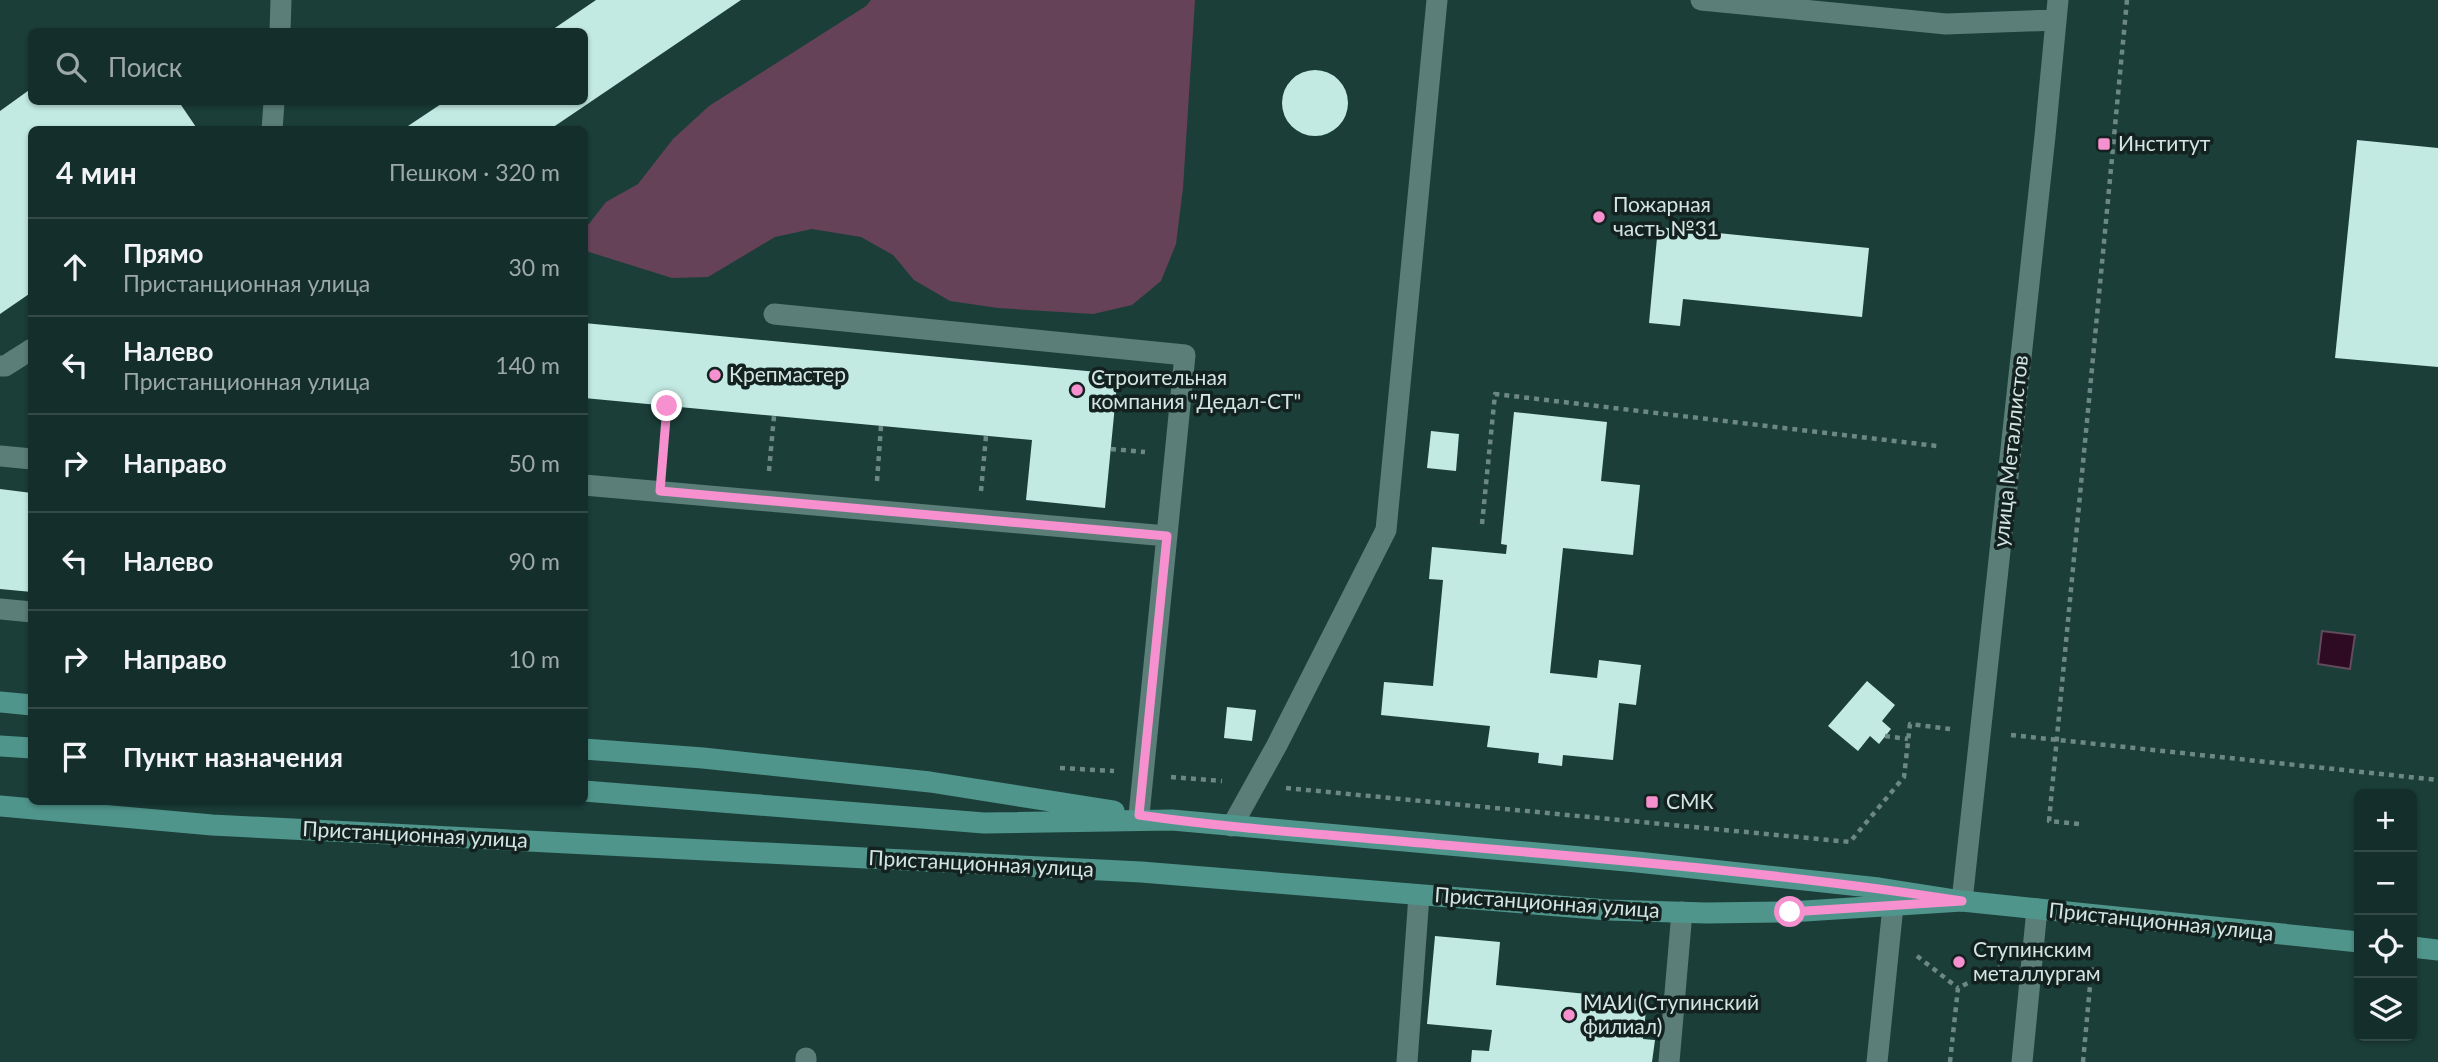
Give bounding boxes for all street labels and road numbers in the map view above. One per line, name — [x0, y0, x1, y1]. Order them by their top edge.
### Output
street label: улица Металлистов — [1987, 354, 2032, 548]
street label: Пристанционная улица — [302, 815, 528, 852]
street label: Пристанционная улица — [868, 844, 1094, 881]
street label: Пристанционная улица — [1434, 881, 1661, 922]
street label: Пристанционная улица — [2048, 896, 2275, 945]

